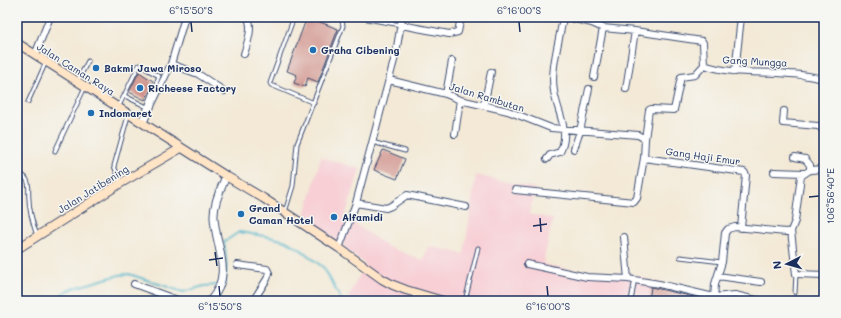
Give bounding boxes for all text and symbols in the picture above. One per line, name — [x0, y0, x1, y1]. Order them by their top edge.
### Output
text: 6°15'50"S — [169, 3, 213, 17]
text: 6°16'00"S — [497, 3, 541, 17]
street label: Jalan Caman Raya — [34, 39, 118, 99]
place label: Graha Cibening — [321, 43, 400, 57]
marker: Graha Cibening — [308, 45, 318, 55]
street label: Gang Mungga — [722, 52, 788, 70]
place label: Bakmi Jawa Miroso — [104, 61, 201, 75]
marker: Bakmi Jawa Miroso — [91, 63, 101, 73]
street label: Jalan Rambutan — [448, 79, 526, 115]
place label: Richeese Factory — [148, 81, 237, 95]
marker: Richeese Factory — [135, 83, 145, 93]
place label: Indomaret — [99, 106, 152, 120]
marker: Indomaret — [86, 108, 96, 118]
street label: Gang Haji Emur — [665, 144, 741, 168]
street label: Jalan Jatibening — [55, 162, 131, 216]
text: 106°56'40"E — [823, 168, 837, 224]
place label: Grand Caman Hotel — [249, 201, 313, 227]
marker: Grand Caman Hotel — [236, 209, 246, 219]
place label: Alfamidi — [342, 210, 383, 224]
marker: Alfamidi — [329, 212, 339, 222]
north arrow — [767, 244, 807, 284]
text: N — [769, 260, 784, 270]
text: 6°15'50"S — [198, 299, 242, 313]
text: 6°16'00"S — [526, 299, 570, 313]

